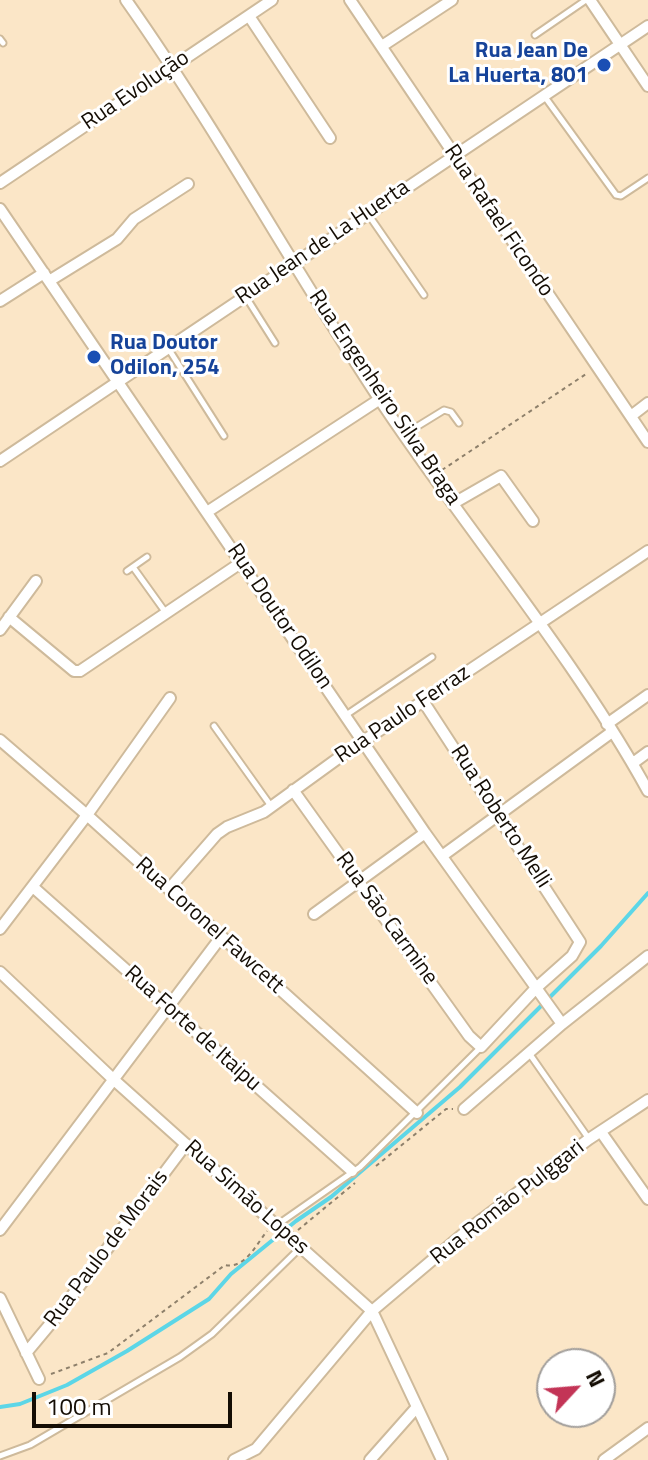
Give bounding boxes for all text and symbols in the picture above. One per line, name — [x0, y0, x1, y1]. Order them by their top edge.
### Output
place label: Rua Jean De La Huerta, 801 — [448, 39, 588, 90]
street label: Rua Evolução — [77, 45, 195, 137]
marker: Rua Jean De La Huerta, 801 — [595, 56, 613, 74]
street label: Rua Rafael Ficondo — [437, 140, 559, 302]
street label: Rua Jean de La Huerta — [231, 175, 415, 311]
street label: Rua Engenheiro Silva Braga — [302, 286, 466, 510]
place label: Rua Doutor Odilon, 254 — [110, 331, 219, 382]
marker: Rua Doutor Odilon, 254 — [85, 348, 103, 366]
street label: Rua Doutor Odilon — [221, 539, 337, 695]
street label: Rua Paulo Ferraz — [331, 660, 475, 770]
street label: Rua Roberto Melli — [444, 741, 556, 893]
street label: Rua São Carmine — [329, 848, 443, 990]
street label: Rua Coronel Fawcett — [129, 852, 289, 1000]
street label: Rua Forte de Itaipu — [118, 961, 266, 1097]
street label: Rua Simão Lopes — [178, 1135, 314, 1261]
street label: Rua Romão Pulggari — [426, 1135, 590, 1271]
street label: Rua Paulo de Morais — [39, 1165, 175, 1333]
north arrow — [536, 1348, 616, 1428]
text: N — [577, 1364, 614, 1393]
scale bar — [36, 1376, 236, 1426]
text: 100 m — [46, 1388, 112, 1424]

